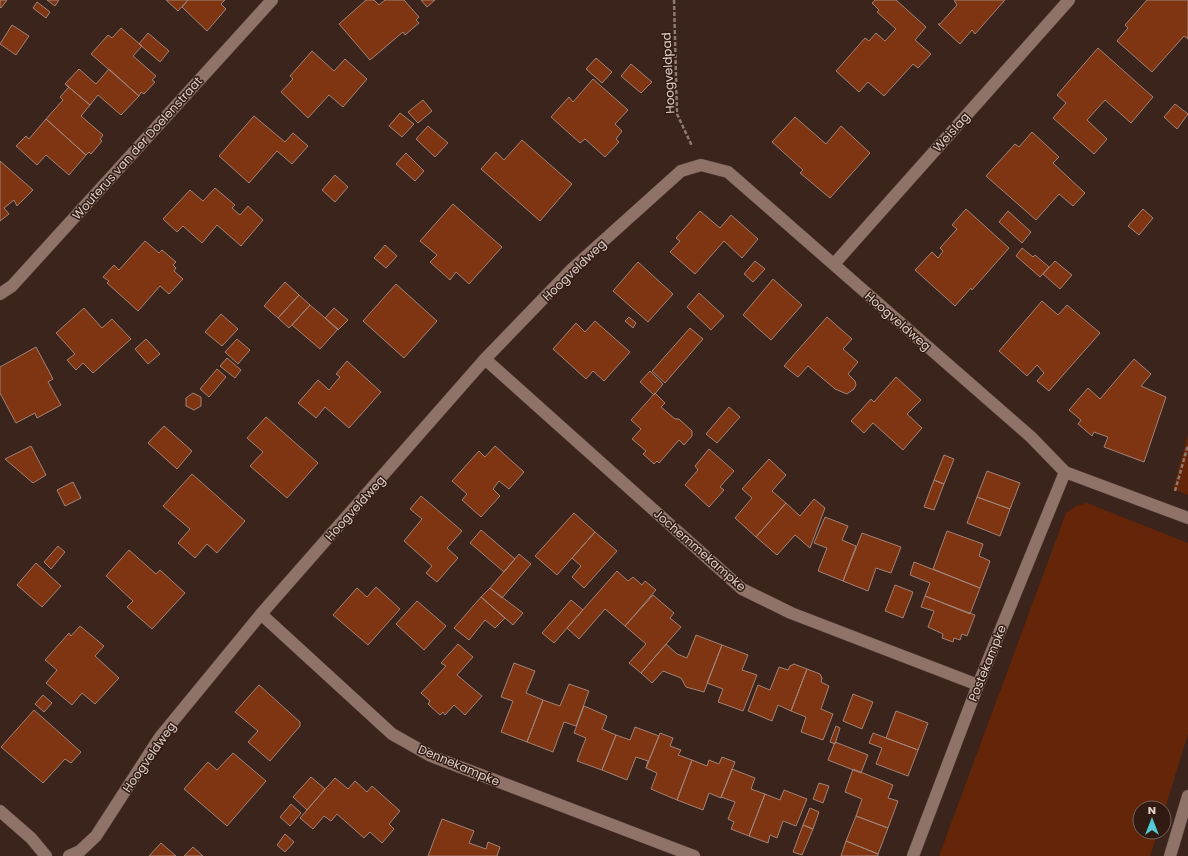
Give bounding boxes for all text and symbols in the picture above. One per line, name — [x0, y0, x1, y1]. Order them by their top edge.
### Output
street label: Hoogveldpad — [657, 32, 679, 114]
street label: Wouterus van der Doelenstraat — [68, 73, 206, 223]
street label: Weislag — [929, 109, 973, 155]
street label: Hoogveldweg — [538, 235, 610, 305]
street label: Hoogveldweg — [861, 288, 935, 354]
street label: Hoogveldweg — [321, 472, 389, 544]
street label: Jochemmekampke — [650, 505, 750, 595]
street label: Postekampke — [964, 622, 1010, 704]
street label: Hoogveldweg — [118, 718, 180, 796]
street label: Dennekampke — [416, 740, 502, 790]
north arrow — [1132, 800, 1172, 840]
text: N — [1148, 802, 1156, 818]

